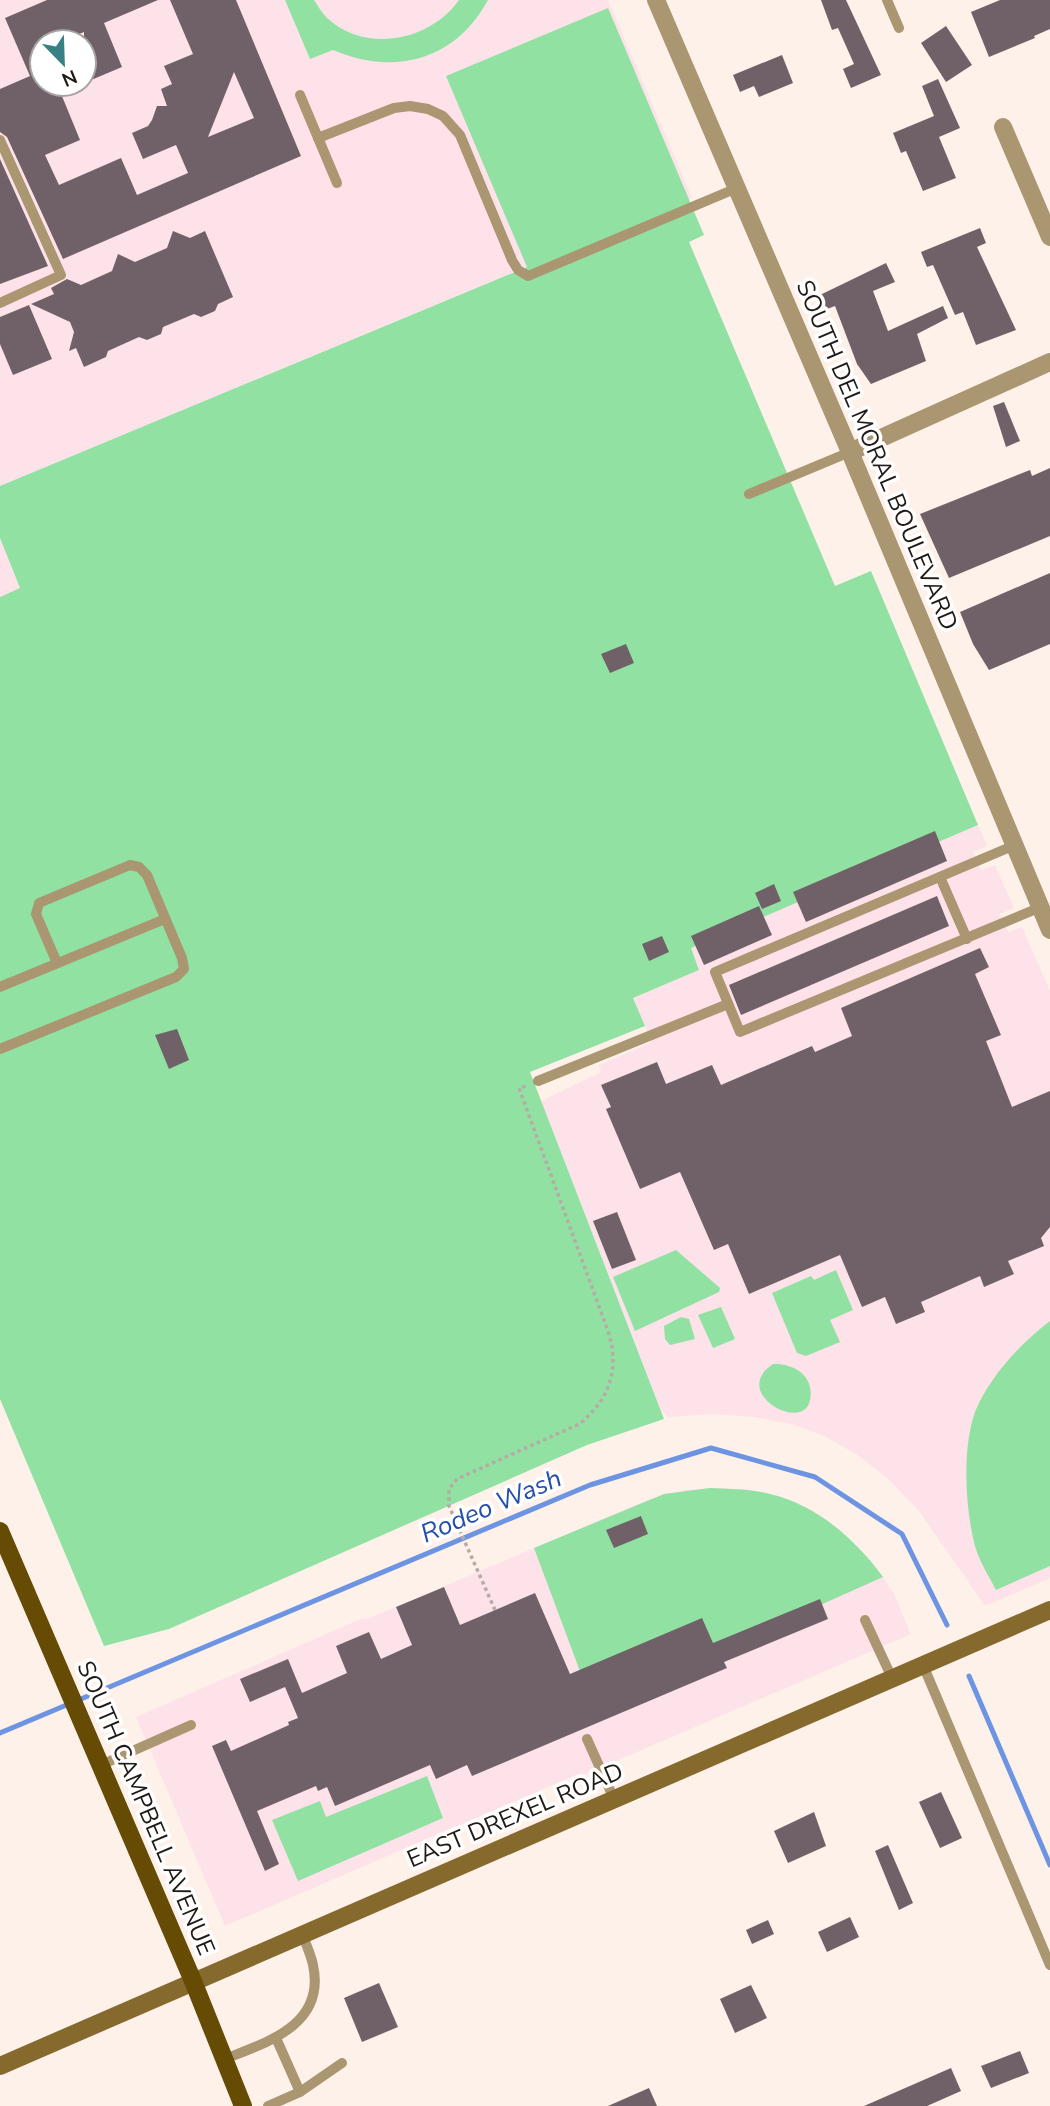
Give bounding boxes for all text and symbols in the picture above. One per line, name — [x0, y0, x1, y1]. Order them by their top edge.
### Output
north arrow — [28, 28, 98, 98]
text: N — [58, 63, 81, 92]
street label: SOUTH DEL MORAL BOULEVARD — [789, 275, 965, 635]
water label: Rodeo Wash — [415, 1461, 567, 1551]
street label: SOUTH CAMPBELL AVENUE — [69, 1656, 223, 1960]
street label: EAST DREXEL ROAD — [402, 1755, 628, 1875]

